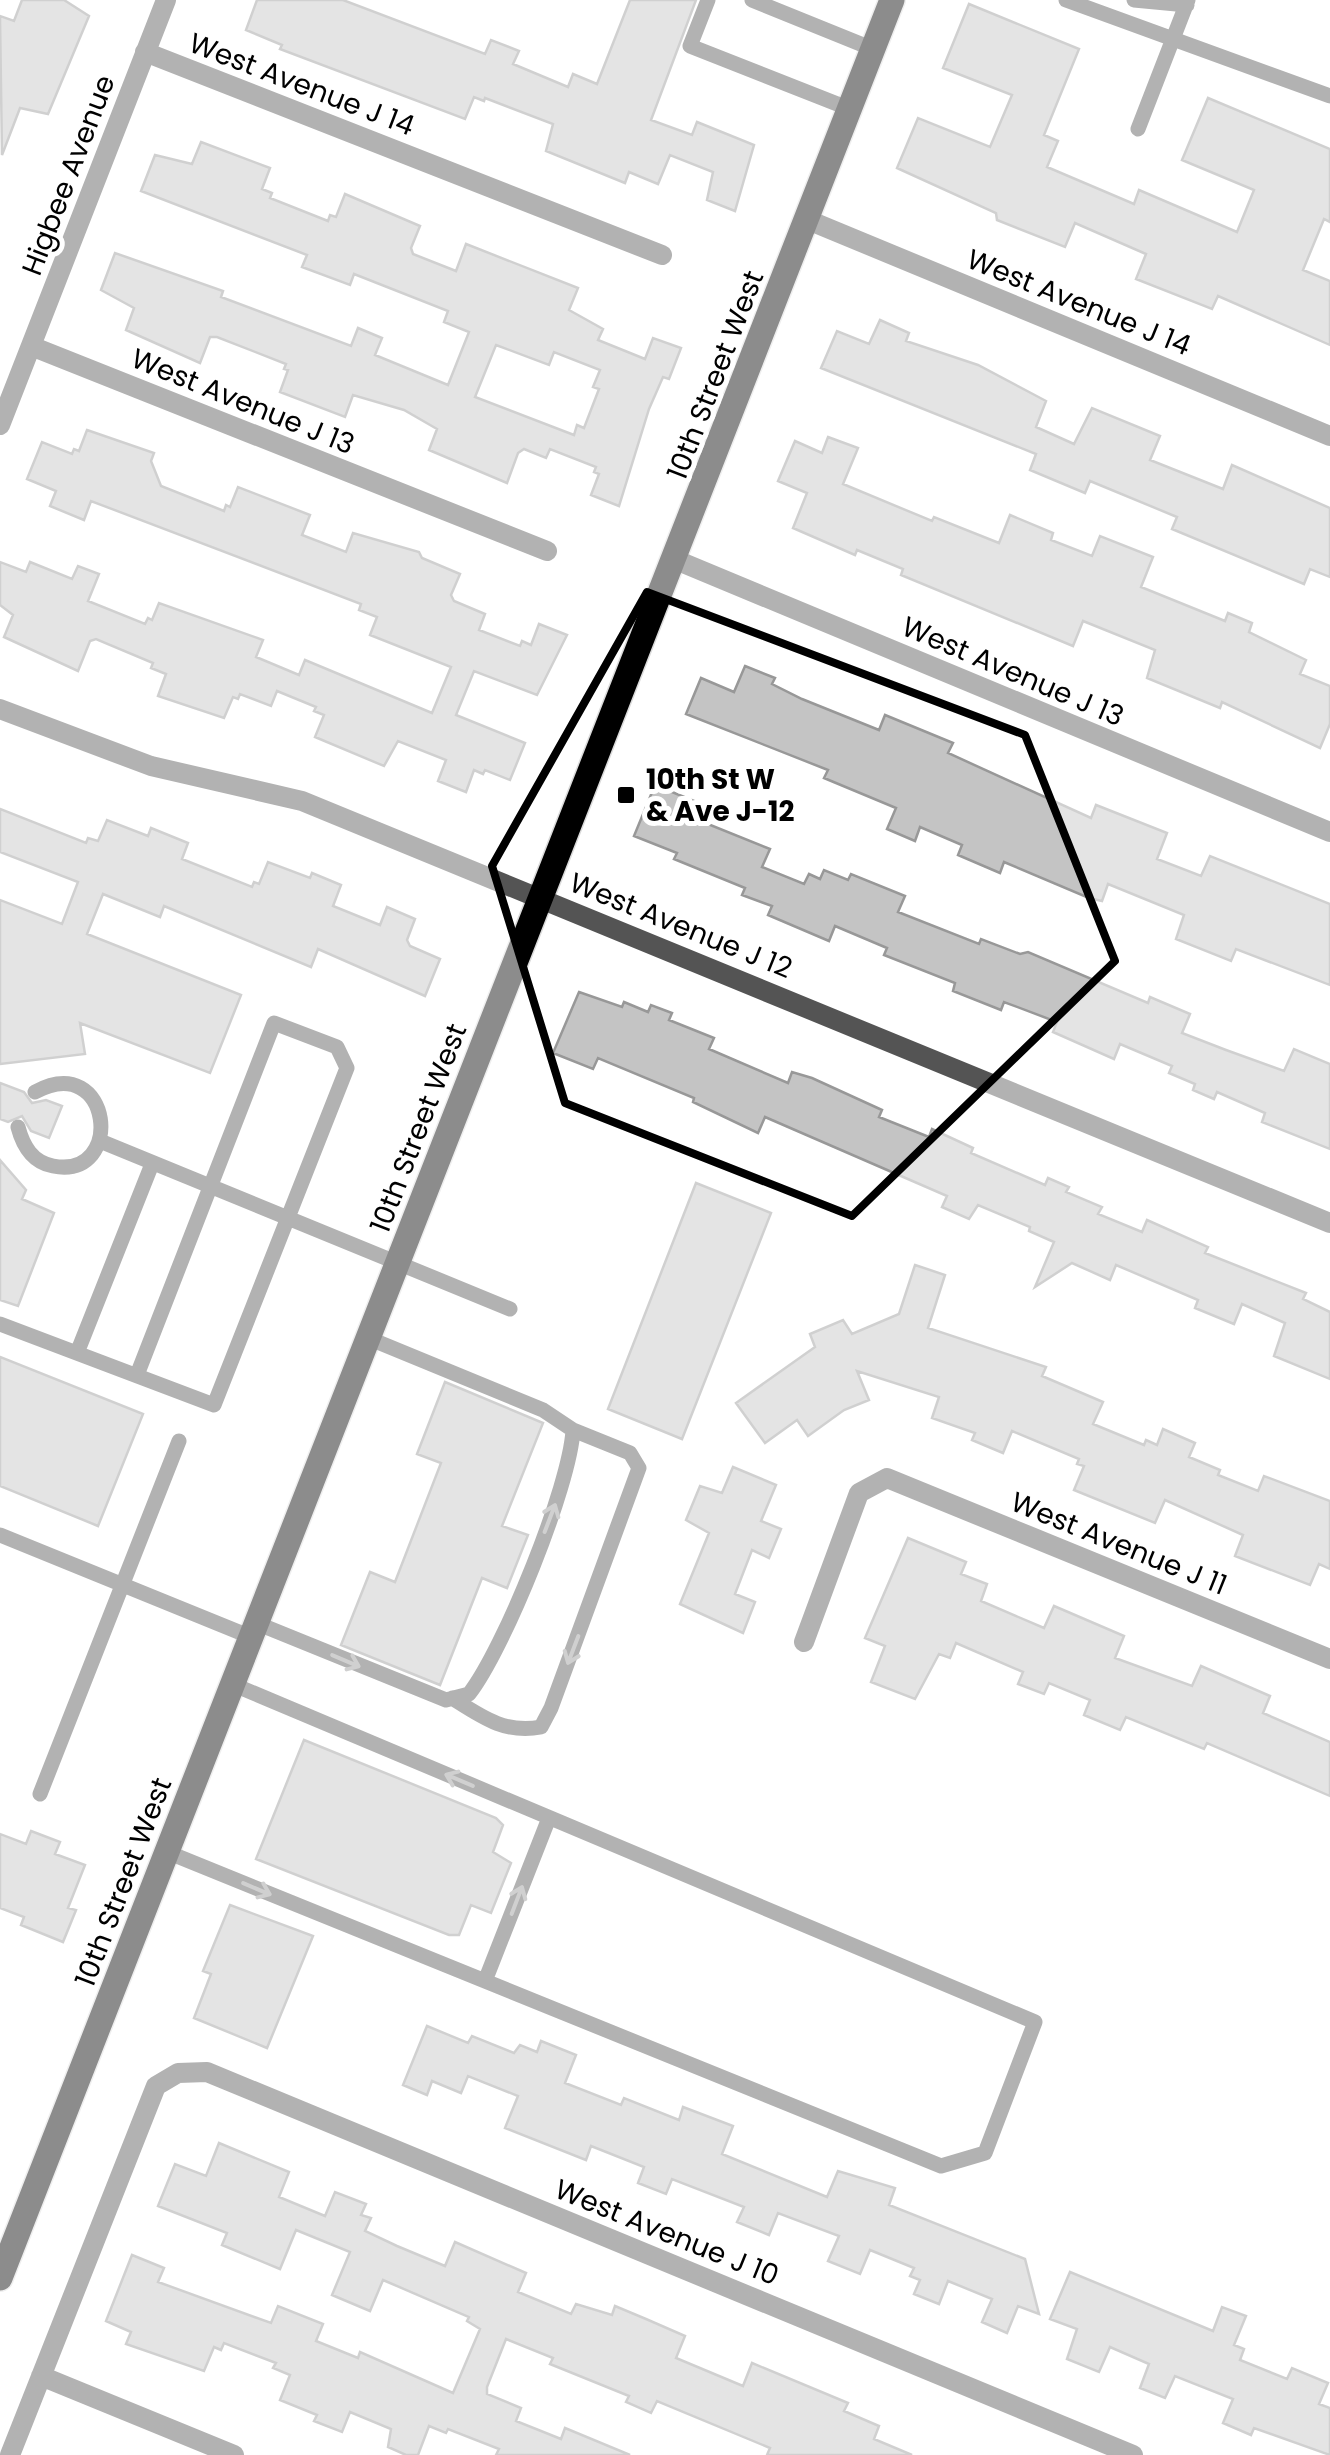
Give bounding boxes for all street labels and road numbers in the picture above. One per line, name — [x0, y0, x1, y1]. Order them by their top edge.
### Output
street label: West Avenue J 14 — [184, 24, 420, 145]
street label: Higbee Avenue — [12, 69, 125, 281]
street label: West Avenue J 14 — [961, 240, 1197, 365]
street label: 10th Street West — [658, 265, 773, 485]
street label: West Avenue J 13 — [125, 339, 360, 464]
street label: West Avenue J 13 — [896, 607, 1130, 736]
street label: West Avenue J 12 — [564, 863, 798, 988]
street label: 10th Street West — [361, 1018, 476, 1238]
street label: West Avenue J 11 — [1005, 1482, 1233, 1605]
street label: 10th Street West — [66, 1772, 181, 1992]
street label: West Avenue J 10 — [549, 2170, 785, 2295]

